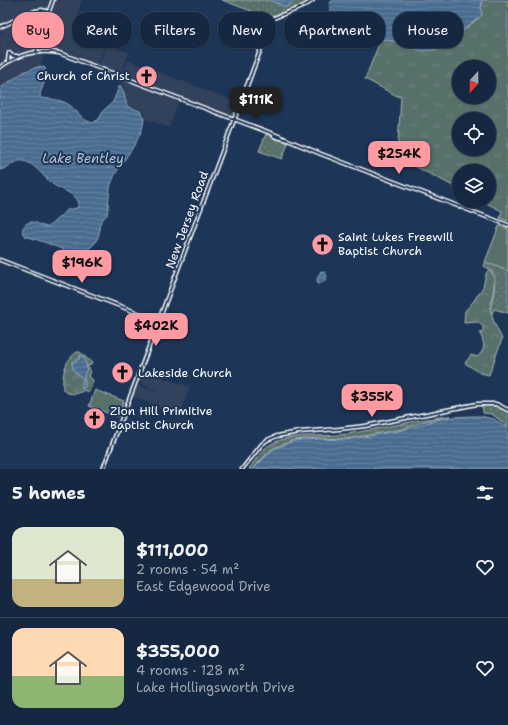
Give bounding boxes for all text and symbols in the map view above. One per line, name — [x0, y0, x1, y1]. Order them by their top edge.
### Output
chip: Buy — [12, 12, 64, 48]
chip: Rent — [72, 12, 132, 48]
chip: Filters — [140, 12, 210, 48]
chip: New — [218, 12, 276, 48]
chip: Apartment — [284, 12, 385, 48]
chip: House — [393, 12, 463, 48]
north arrow — [452, 60, 496, 104]
map controls — [452, 60, 496, 208]
church icon: Church of Christ — [133, 63, 159, 89]
place label: Church of Christ — [37, 68, 130, 84]
pin: $111K — [228, 87, 284, 121]
text: $111K — [239, 91, 273, 108]
button: locate — [452, 112, 496, 156]
pin: $254K — [371, 141, 427, 175]
text: $254K — [377, 145, 421, 162]
water label: Lake Bentley — [42, 150, 124, 167]
button: layers — [452, 164, 496, 208]
street label: New Jersey Road — [162, 169, 212, 271]
place label: Saint Lukes Freewill Baptist Church — [338, 229, 454, 259]
church icon: Saint Lukes Freewill Baptist Church — [310, 231, 336, 257]
pin: $196K — [54, 250, 110, 284]
text: $196K — [61, 254, 103, 271]
pin: $402K — [128, 313, 184, 347]
text: $402K — [134, 317, 178, 334]
church icon: Lakeside Church — [109, 360, 135, 386]
place label: Lakeside Church — [138, 365, 232, 381]
pin: $355K — [344, 384, 400, 418]
text: $355K — [351, 388, 393, 405]
place label: Zion Hill Primitive Baptist Church — [110, 403, 213, 433]
church icon: Zion Hill Primitive Baptist Church — [82, 405, 108, 431]
text: 5 homes — [12, 482, 85, 504]
icon: filters — [474, 482, 496, 504]
text: $111,000 — [136, 539, 209, 561]
icon: home — [44, 543, 92, 591]
icon: heart — [474, 556, 496, 578]
text: 2 rooms · 54 m² — [136, 561, 239, 578]
text: East Edgewood Drive — [136, 578, 271, 595]
text: $355,000 — [136, 640, 220, 662]
icon: home — [44, 644, 92, 692]
icon: heart — [474, 657, 496, 679]
text: 4 rooms · 128 m² — [136, 662, 245, 679]
text: Lake Hollingsworth Drive — [136, 679, 295, 696]

